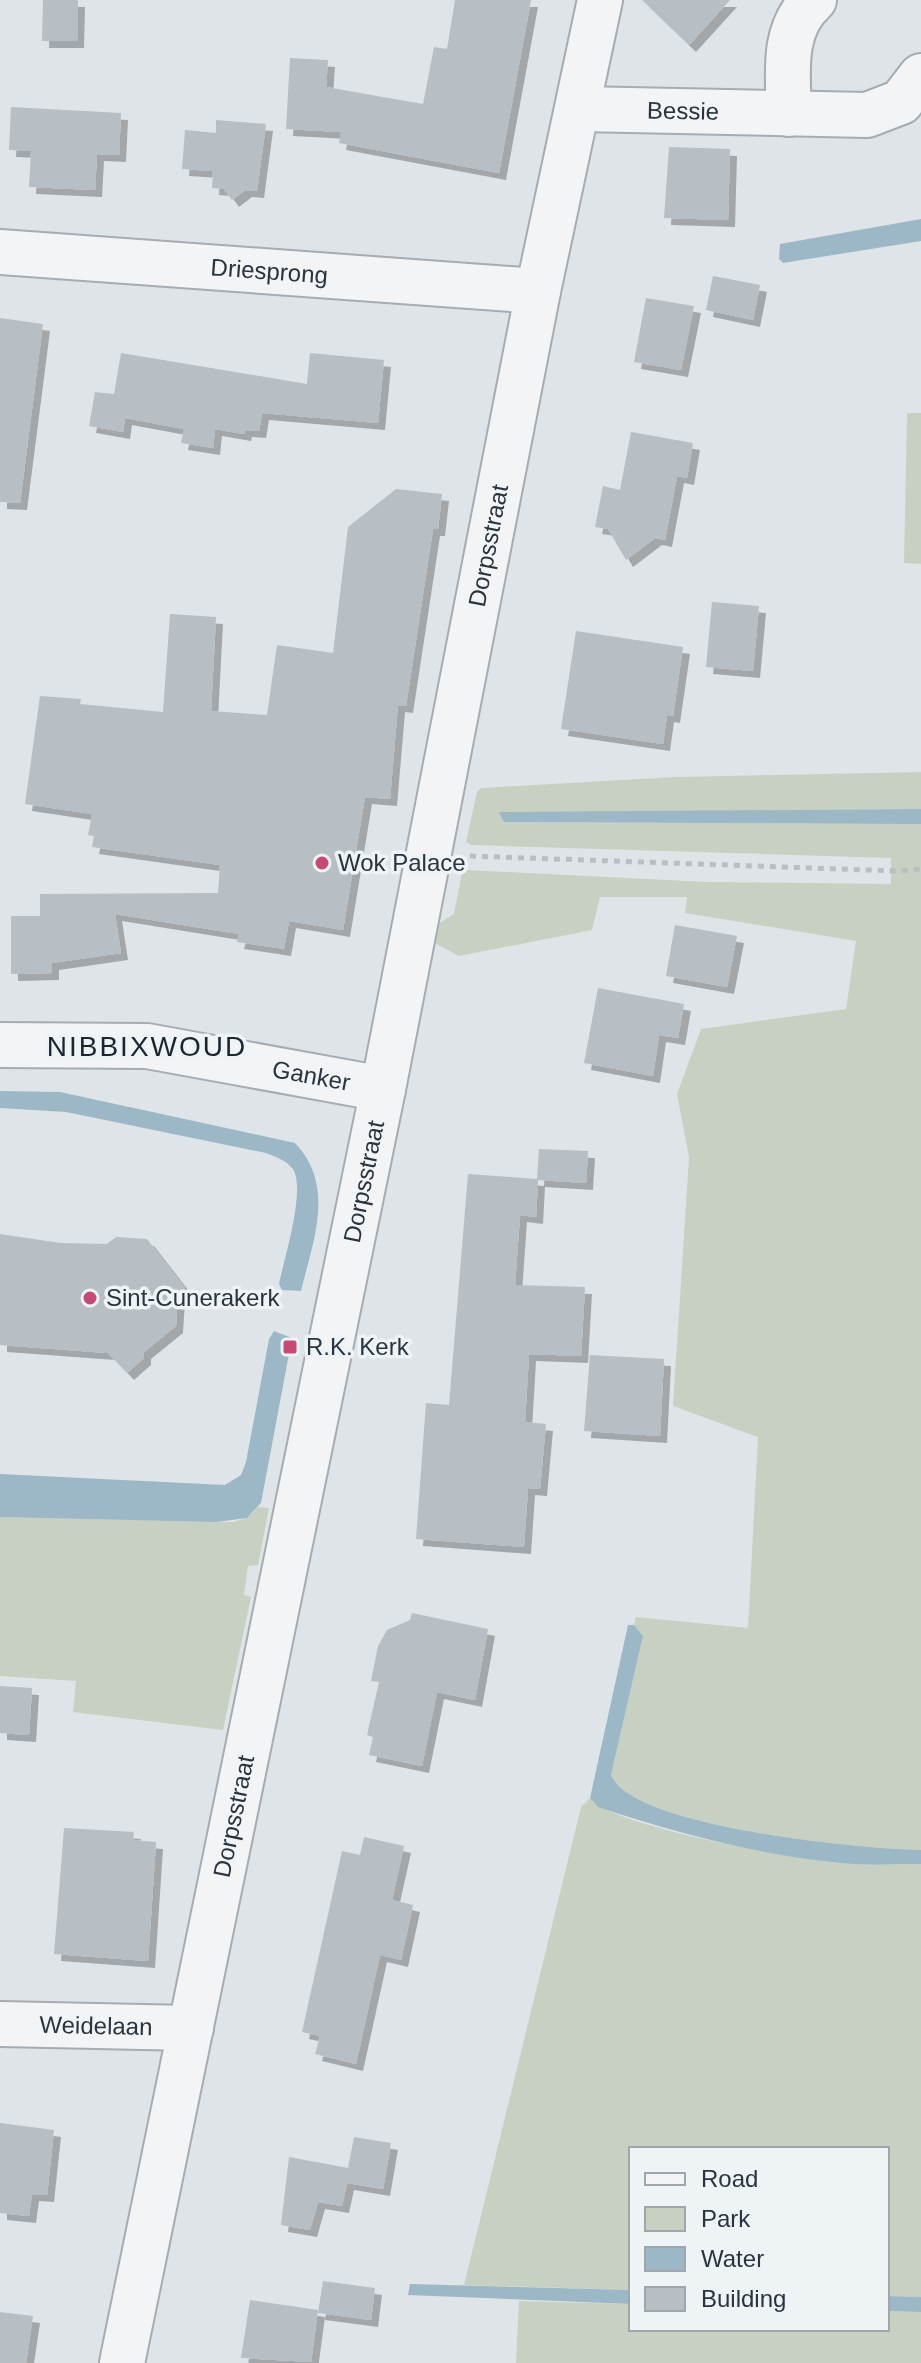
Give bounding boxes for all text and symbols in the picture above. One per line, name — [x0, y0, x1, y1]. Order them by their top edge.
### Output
street label: Bessie — [647, 96, 719, 125]
street label: Driesprong — [210, 253, 329, 289]
street label: Dorpsstraat — [463, 482, 513, 609]
place label: Wok Palace — [338, 849, 466, 876]
marker: Wok Palace — [313, 854, 331, 872]
district label: NIBBIXWOUD — [47, 1031, 247, 1062]
street label: Ganker — [270, 1055, 353, 1096]
street label: Dorpsstraat — [338, 1118, 389, 1245]
place label: Sint-Cunerakerk — [106, 1284, 280, 1311]
marker: Sint-Cunerakerk — [81, 1289, 99, 1307]
place label: R.K. Kerk — [306, 1333, 410, 1360]
marker: R.K. Kerk — [281, 1338, 299, 1356]
street label: Dorpsstraat — [208, 1752, 259, 1880]
street label: Weidelaan — [39, 2011, 153, 2040]
legend — [629, 2147, 889, 2331]
text: Road — [701, 2165, 758, 2192]
text: Park — [701, 2205, 751, 2232]
text: Water — [701, 2245, 764, 2272]
text: Building — [701, 2285, 786, 2312]

